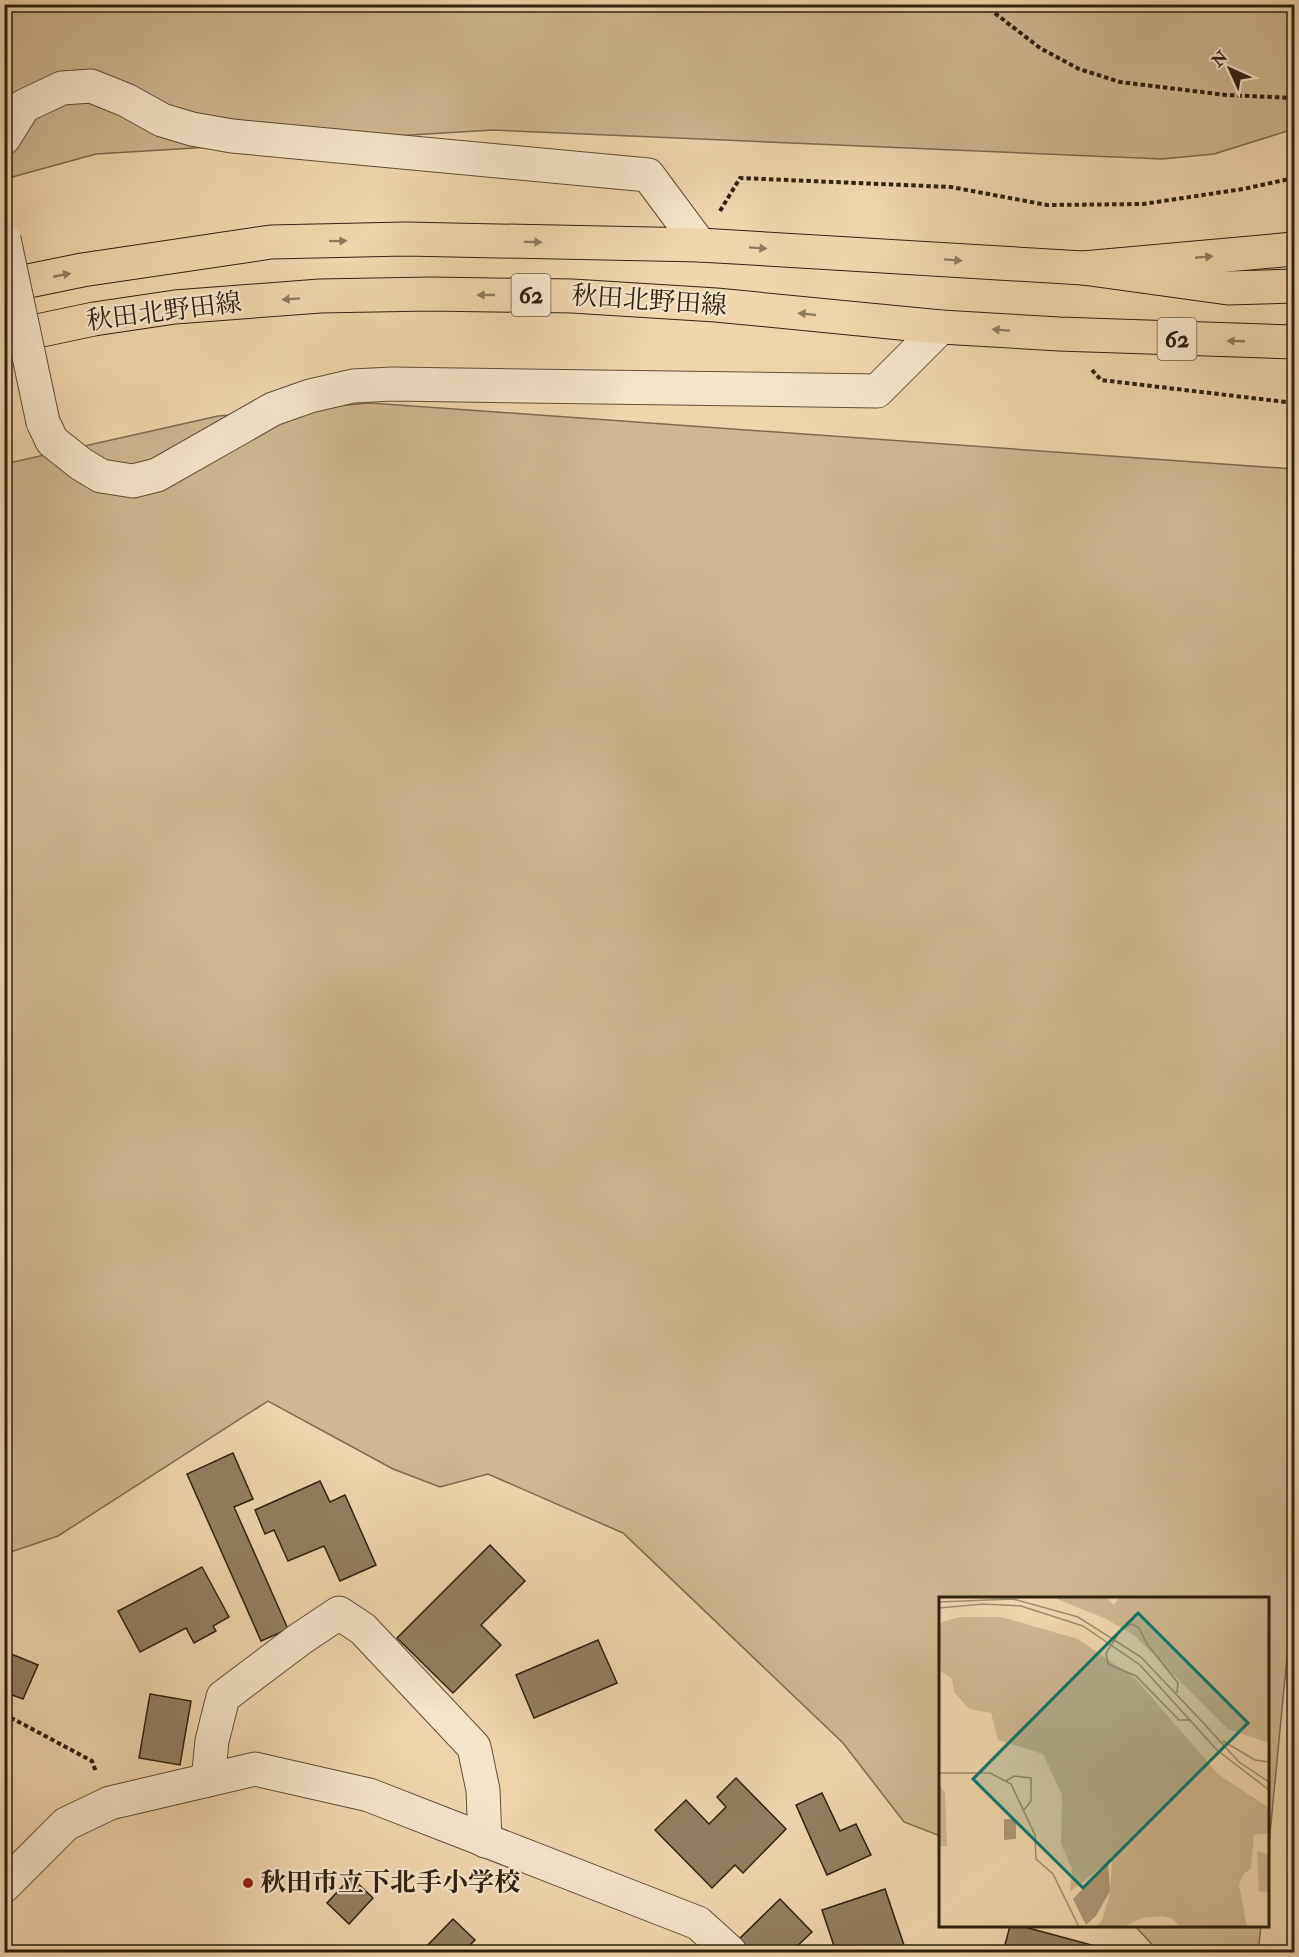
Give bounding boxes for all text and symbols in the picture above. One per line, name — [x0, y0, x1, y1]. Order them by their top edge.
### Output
north arrow — [1200, 39, 1260, 99]
text: N — [1207, 46, 1233, 72]
one-way arrow — [329, 236, 348, 245]
one-way arrow — [524, 237, 543, 246]
one-way arrow — [749, 244, 768, 253]
one-way arrow — [1194, 253, 1213, 262]
one-way arrow — [943, 256, 962, 265]
one-way arrow — [53, 269, 71, 279]
road number: 62 — [512, 274, 550, 316]
street label: 秋田北野田線 — [570, 280, 728, 322]
street label: 秋田北野田線 — [85, 287, 243, 337]
one-way arrow — [477, 290, 496, 300]
one-way arrow — [282, 294, 301, 303]
one-way arrow — [797, 309, 816, 319]
road number: 62 — [1158, 318, 1196, 360]
one-way arrow — [991, 326, 1010, 335]
one-way arrow — [1227, 337, 1246, 346]
inset map — [939, 1597, 1269, 1927]
place label: 秋田市立下北手小学校 — [260, 1867, 520, 1899]
marker: 秋田市立下北手小学校 — [241, 1876, 255, 1890]

